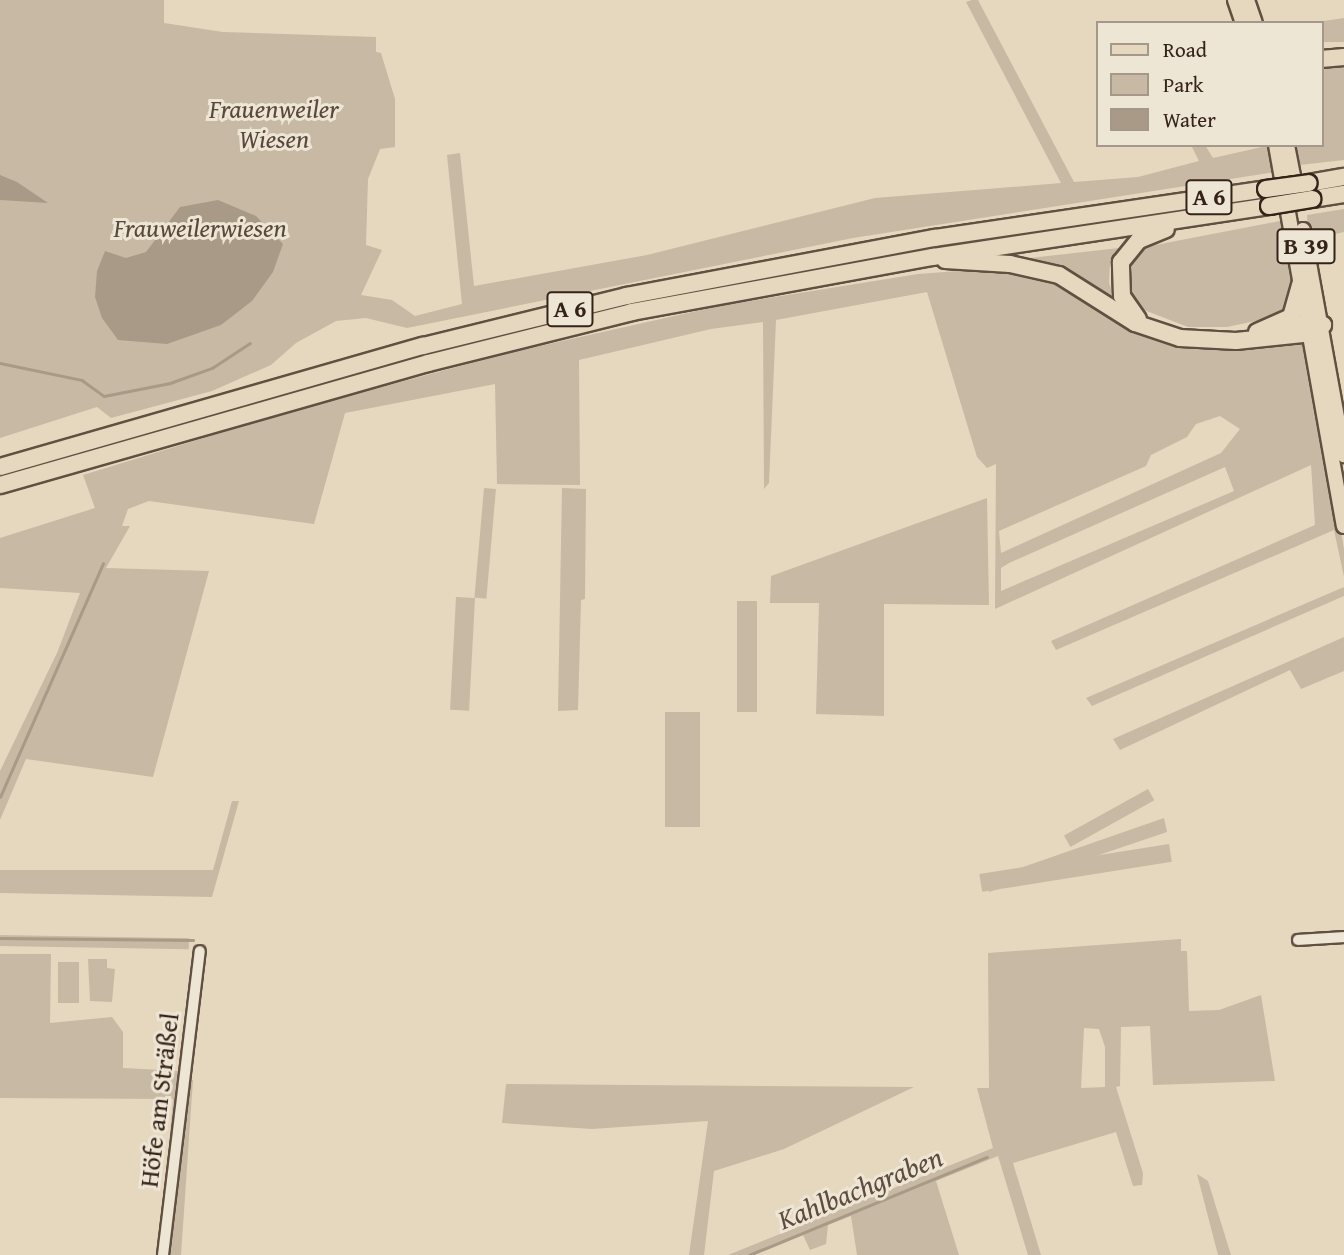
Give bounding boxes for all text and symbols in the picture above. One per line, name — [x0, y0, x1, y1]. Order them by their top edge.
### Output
legend — [1096, 21, 1323, 147]
text: Road — [1163, 34, 1207, 65]
text: Park — [1163, 69, 1204, 100]
park label: Frauenweiler Wiesen — [209, 93, 339, 154]
text: Water — [1163, 104, 1216, 135]
road number: A 6 — [1184, 176, 1234, 218]
park label: Frauweilerwiesen — [113, 212, 287, 244]
road number: B 39 — [1276, 226, 1336, 267]
road number: A 6 — [546, 288, 594, 330]
street label: Höfe am Sträßel — [133, 1011, 185, 1189]
water label: Kahlbachgraben — [773, 1140, 947, 1236]

